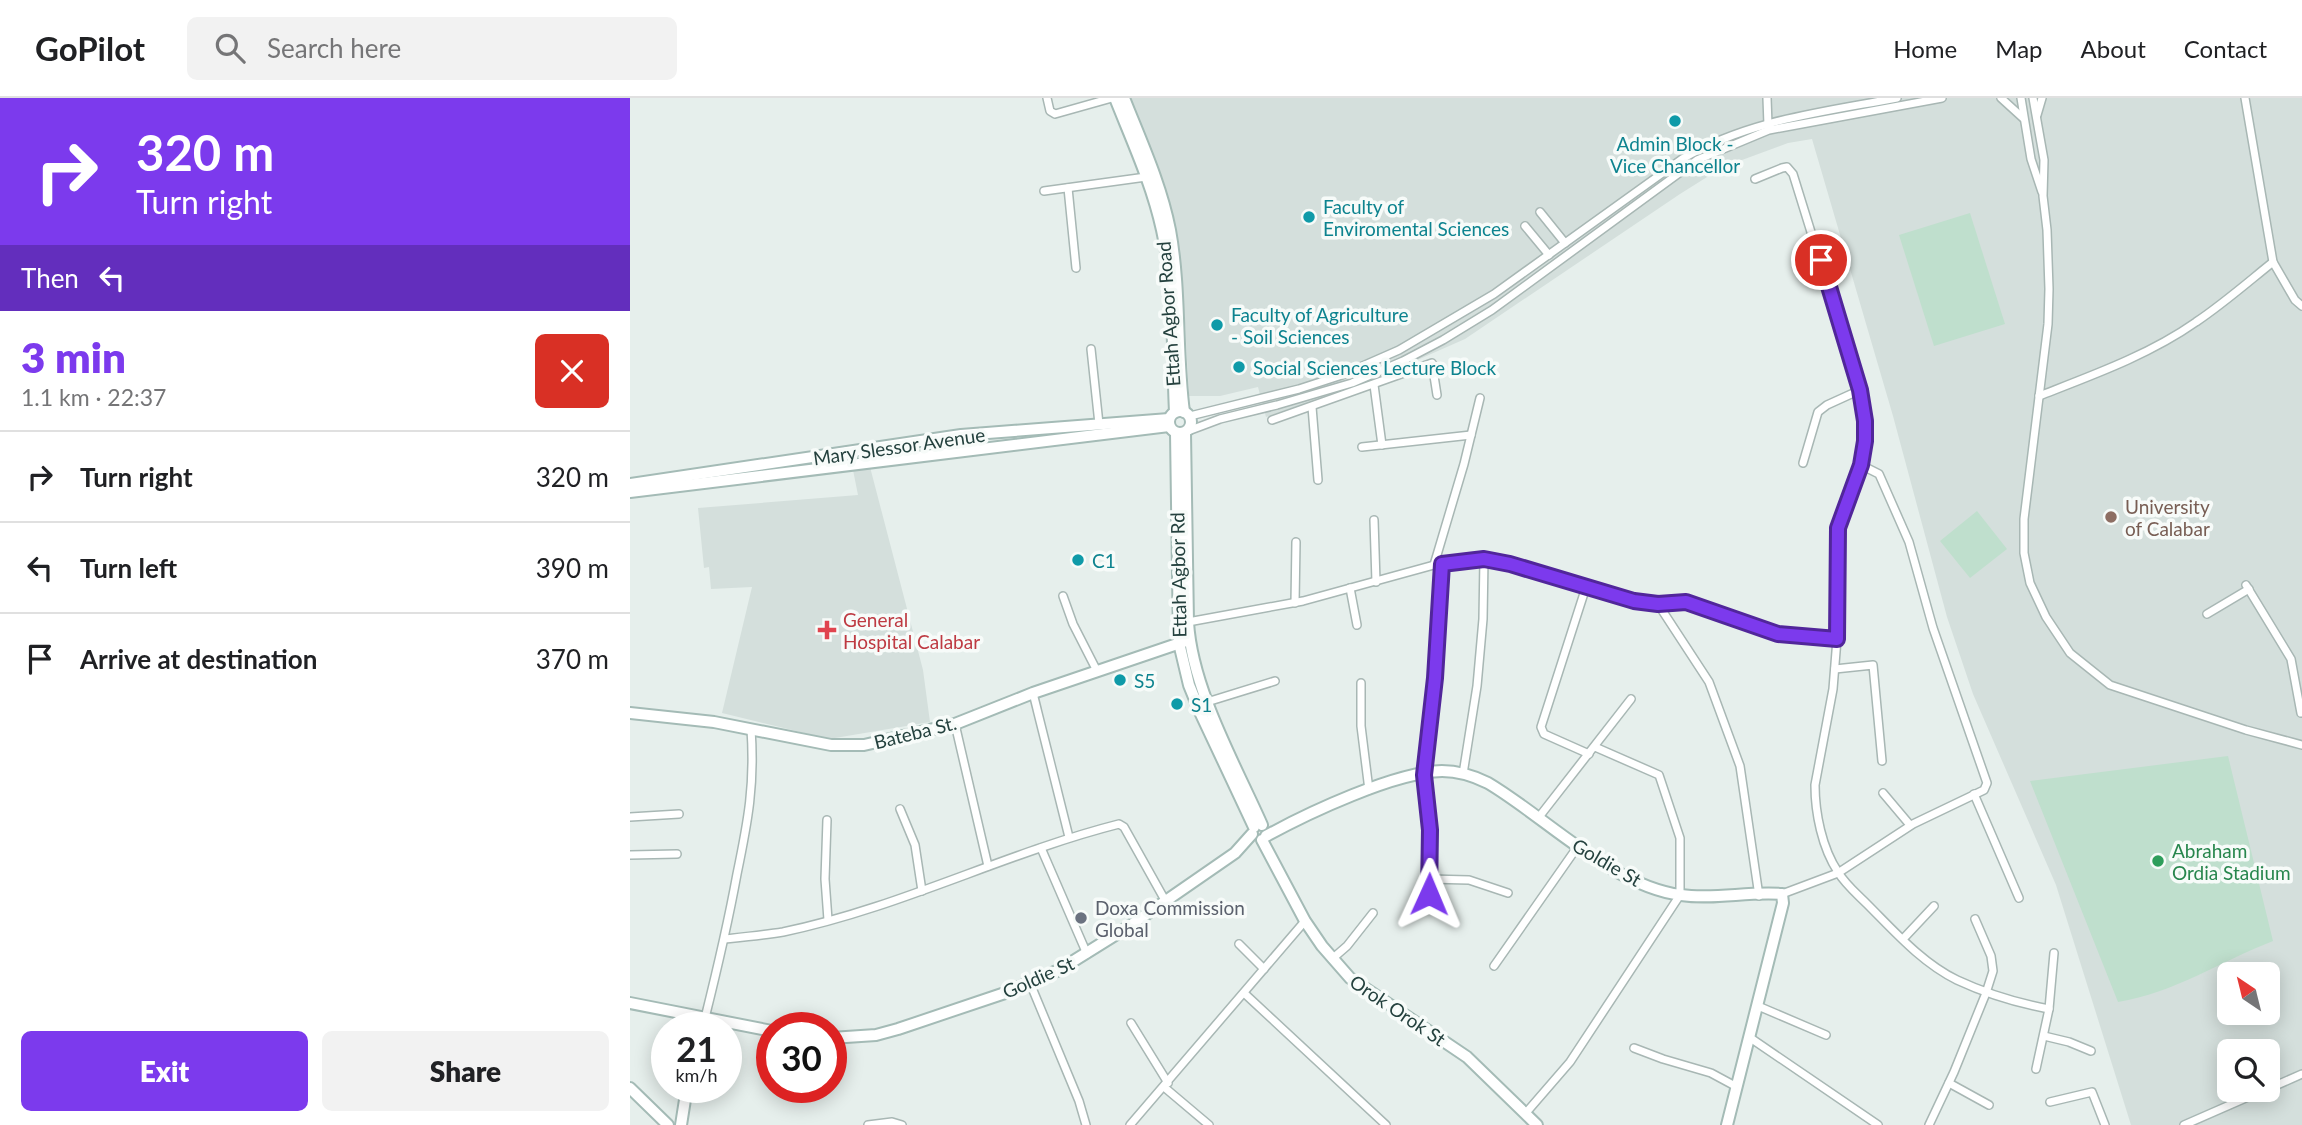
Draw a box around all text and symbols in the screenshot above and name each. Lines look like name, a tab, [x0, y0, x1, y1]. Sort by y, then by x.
search box	[187, 17, 677, 80]
text: GoPilot	[35, 28, 145, 68]
icon: search	[211, 29, 249, 67]
text: Search here	[267, 32, 401, 64]
text: Home	[1893, 34, 1957, 63]
text: Map	[1995, 34, 2043, 63]
text: About	[2081, 34, 2146, 63]
text: Contact	[2184, 34, 2267, 63]
marker: Admin Block - Vice Chancellor	[1667, 113, 1683, 129]
text: 320 m	[136, 123, 274, 181]
icon: right	[21, 126, 112, 217]
place label: Admin Block - Vice Chancellor	[1610, 132, 1740, 177]
text: Turn right	[136, 182, 272, 221]
place label: Faculty of Enviromental Sciences	[1323, 195, 1509, 240]
marker: Faculty of Enviromental Sciences	[1301, 209, 1317, 225]
pin	[1791, 230, 1851, 290]
street label: Ettah Agbor Road	[1151, 241, 1185, 387]
icon: arrive	[1802, 241, 1840, 279]
icon: left	[93, 259, 131, 297]
text: Then	[21, 262, 79, 294]
place label: Faculty of Agriculture - Soil Sciences	[1231, 303, 1408, 348]
marker: Faculty of Agriculture - Soil Sciences	[1209, 317, 1225, 333]
text: 3 min	[21, 332, 126, 382]
button: close	[535, 334, 609, 408]
place label: Social Sciences Lecture Block	[1253, 356, 1496, 379]
marker: Social Sciences Lecture Block	[1231, 359, 1247, 375]
text: 1.1 km · 22:37	[21, 383, 166, 411]
street label: Mary Slessor Avenue	[812, 423, 986, 469]
icon: right	[21, 458, 59, 496]
text: Turn right	[80, 461, 193, 493]
text: 320 m	[536, 461, 609, 493]
place label: University of Calabar	[2125, 495, 2210, 540]
marker: University of Calabar	[2103, 509, 2119, 525]
street label: Ettah Agbor Rd	[1165, 512, 1191, 638]
icon: left	[21, 549, 59, 587]
place label: C1	[1092, 549, 1116, 572]
text: Turn left	[80, 552, 177, 584]
text: 390 m	[536, 552, 609, 584]
marker: C1	[1070, 552, 1086, 568]
place label: General Hospital Calabar	[843, 608, 980, 653]
marker: General Hospital Calabar	[817, 620, 837, 640]
icon: arrive	[21, 640, 59, 678]
text: Arrive at destination	[80, 643, 317, 675]
text: 370 m	[536, 643, 609, 675]
place label: S5	[1134, 669, 1155, 692]
marker: S5	[1112, 672, 1128, 688]
place label: S1	[1191, 693, 1212, 716]
marker: S1	[1169, 696, 1185, 712]
street label: Bateba St.	[871, 711, 959, 753]
street label: Goldie St	[1568, 833, 1646, 891]
place label: Abraham Ordia Stadium	[2172, 839, 2291, 884]
marker: Abraham Ordia Stadium	[2150, 853, 2166, 869]
position arrow	[1392, 857, 1466, 931]
place label: Doxa Commission Global	[1095, 896, 1245, 941]
marker: Doxa Commission Global	[1073, 910, 1089, 926]
street label: Goldie St	[999, 951, 1077, 1003]
north arrow	[2217, 962, 2280, 1026]
map controls	[2217, 962, 2280, 1102]
street label: Orok Orok St	[1346, 970, 1450, 1050]
speed limit sign: 30	[756, 1012, 847, 1103]
text: 21	[676, 1027, 717, 1069]
button: Exit	[21, 1031, 308, 1111]
button: Share	[322, 1031, 609, 1111]
button: search	[2217, 1039, 2280, 1102]
text: km/h	[675, 1064, 718, 1086]

